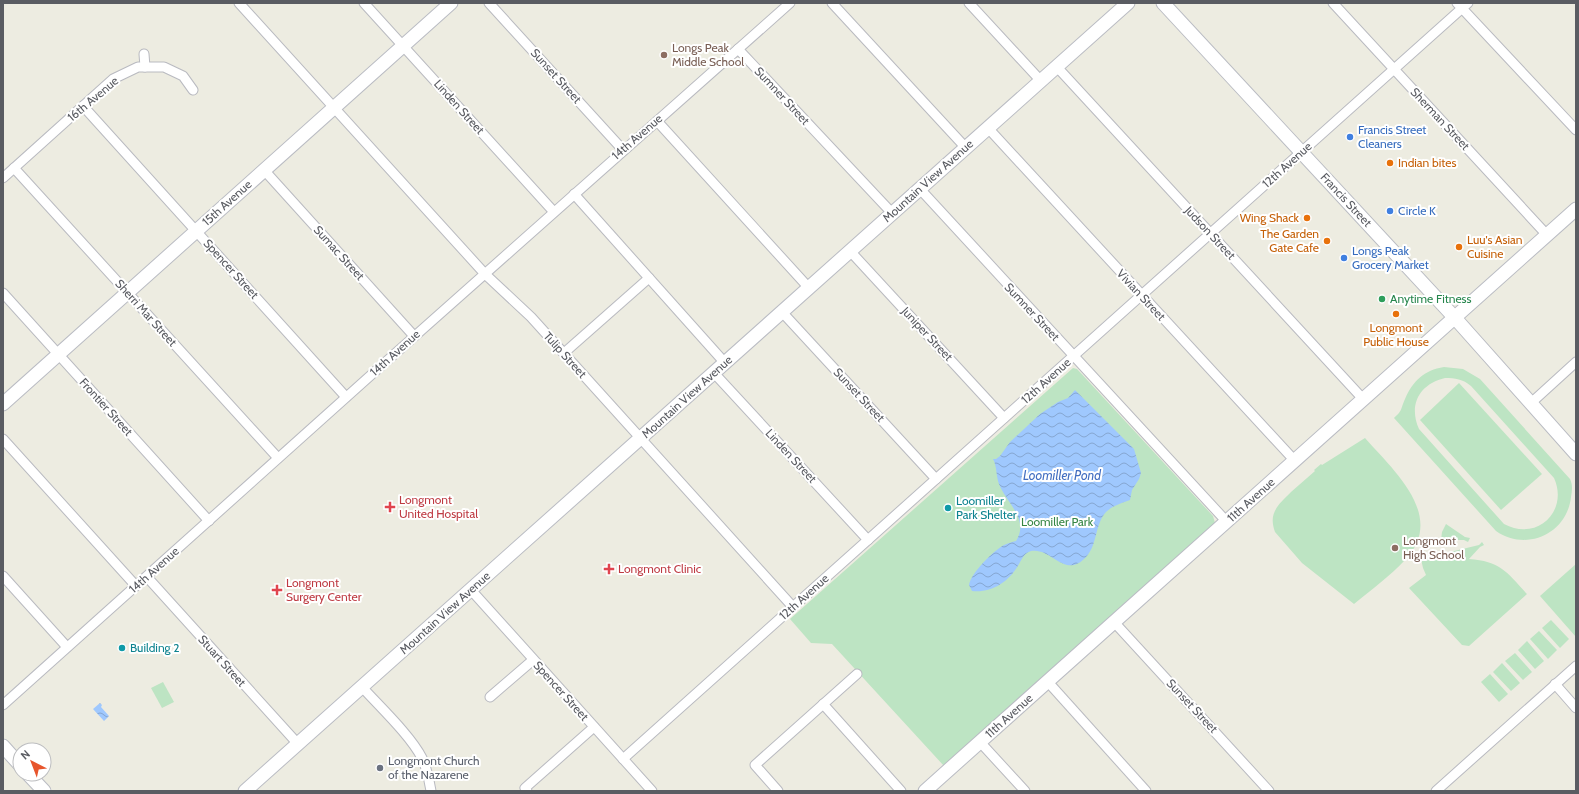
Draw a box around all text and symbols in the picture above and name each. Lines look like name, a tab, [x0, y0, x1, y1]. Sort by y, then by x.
place label: Longs Peak Middle School	[672, 40, 744, 69]
street label: Sunset Street	[528, 45, 585, 106]
marker: Longs Peak Middle School	[659, 50, 669, 60]
street label: Sumner Street	[752, 64, 813, 128]
street label: 16th Avenue	[64, 73, 121, 124]
street label: Linden Street	[431, 76, 488, 137]
street label: Sherman Street	[1408, 84, 1473, 153]
street label: 14th Avenue	[608, 111, 665, 163]
place label: Francis Street Cleaners	[1358, 122, 1426, 151]
marker: Francis Street Cleaners	[1345, 132, 1355, 142]
street label: Mountain View Avenue	[879, 136, 976, 225]
street label: 12th Avenue	[1259, 138, 1315, 191]
place label: Indian bites	[1398, 155, 1456, 170]
marker: Indian bites	[1385, 158, 1395, 168]
street label: Francis Street	[1318, 170, 1375, 230]
street label: 15th Avenue	[199, 176, 255, 229]
street label: Judson Street	[1181, 202, 1239, 263]
place label: Circle K	[1398, 203, 1436, 218]
marker: Circle K	[1385, 206, 1395, 216]
place label: Wing Shack	[1240, 210, 1300, 225]
marker: Wing Shack	[1302, 213, 1312, 223]
street label: Sumac Street	[311, 222, 368, 283]
place label: The Garden Gate Cafe	[1260, 226, 1319, 255]
place label: Luu's Asian Cuisine	[1467, 232, 1523, 261]
street label: Spencer Street	[201, 236, 262, 302]
marker: The Garden Gate Cafe	[1322, 236, 1332, 246]
marker: Luu's Asian Cuisine	[1454, 242, 1464, 252]
place label: Longs Peak Grocery Market	[1352, 243, 1429, 272]
marker: Longs Peak Grocery Market	[1339, 253, 1349, 263]
street label: Vivian Street	[1114, 266, 1169, 323]
street label: Sherri Mar Street	[112, 276, 180, 349]
street label: Sumner Street	[1002, 280, 1063, 344]
place label: Anytime Fitness	[1390, 291, 1472, 306]
marker: Anytime Fitness	[1377, 294, 1387, 304]
street label: Juniper Street	[898, 303, 956, 364]
marker: Longmont Public House	[1391, 309, 1401, 319]
place label: Longmont Public House	[1363, 320, 1429, 349]
street label: 14th Avenue	[367, 326, 423, 379]
street label: Tulip Street	[541, 328, 590, 381]
street label: Mountain View Avenue	[638, 352, 735, 441]
street label: 12th Avenue	[1018, 354, 1074, 407]
street label: Sunset Street	[830, 364, 888, 425]
street label: Frontier Street	[76, 375, 136, 439]
street label: Linden Street	[763, 426, 820, 486]
water label: Loomiller Pond	[1023, 467, 1101, 483]
street label: 11th Avenue	[1224, 474, 1278, 525]
place label: Longmont United Hospital	[399, 492, 478, 521]
place label: Loomiller Park Shelter	[956, 493, 1017, 522]
marker: Longmont United Hospital	[384, 501, 396, 513]
marker: Loomiller Park Shelter	[943, 503, 953, 513]
park label: Loomiller Park	[1021, 514, 1094, 529]
place label: Longmont High School	[1403, 533, 1464, 562]
street label: 14th Avenue	[126, 543, 182, 596]
marker: Longmont High School	[1390, 543, 1400, 553]
place label: Longmont Clinic	[618, 561, 702, 576]
marker: Longmont Clinic	[603, 563, 615, 575]
street label: Mountain View Avenue	[396, 568, 493, 657]
street label: 12th Avenue	[776, 570, 832, 623]
place label: Longmont Surgery Center	[286, 575, 362, 604]
marker: Longmont Surgery Center	[271, 584, 283, 596]
street label: Stuart Street	[195, 632, 249, 690]
place label: Building 2	[130, 640, 180, 655]
marker: Building 2	[117, 643, 127, 653]
street label: Spencer Street	[531, 658, 592, 724]
street label: Sunset Street	[1163, 675, 1221, 736]
street label: 11th Avenue	[982, 690, 1036, 741]
north arrow	[12, 742, 52, 782]
text: N	[18, 747, 33, 762]
place label: Longmont Church of the Nazarene	[388, 753, 479, 782]
marker: Longmont Church of the Nazarene	[375, 763, 385, 773]

